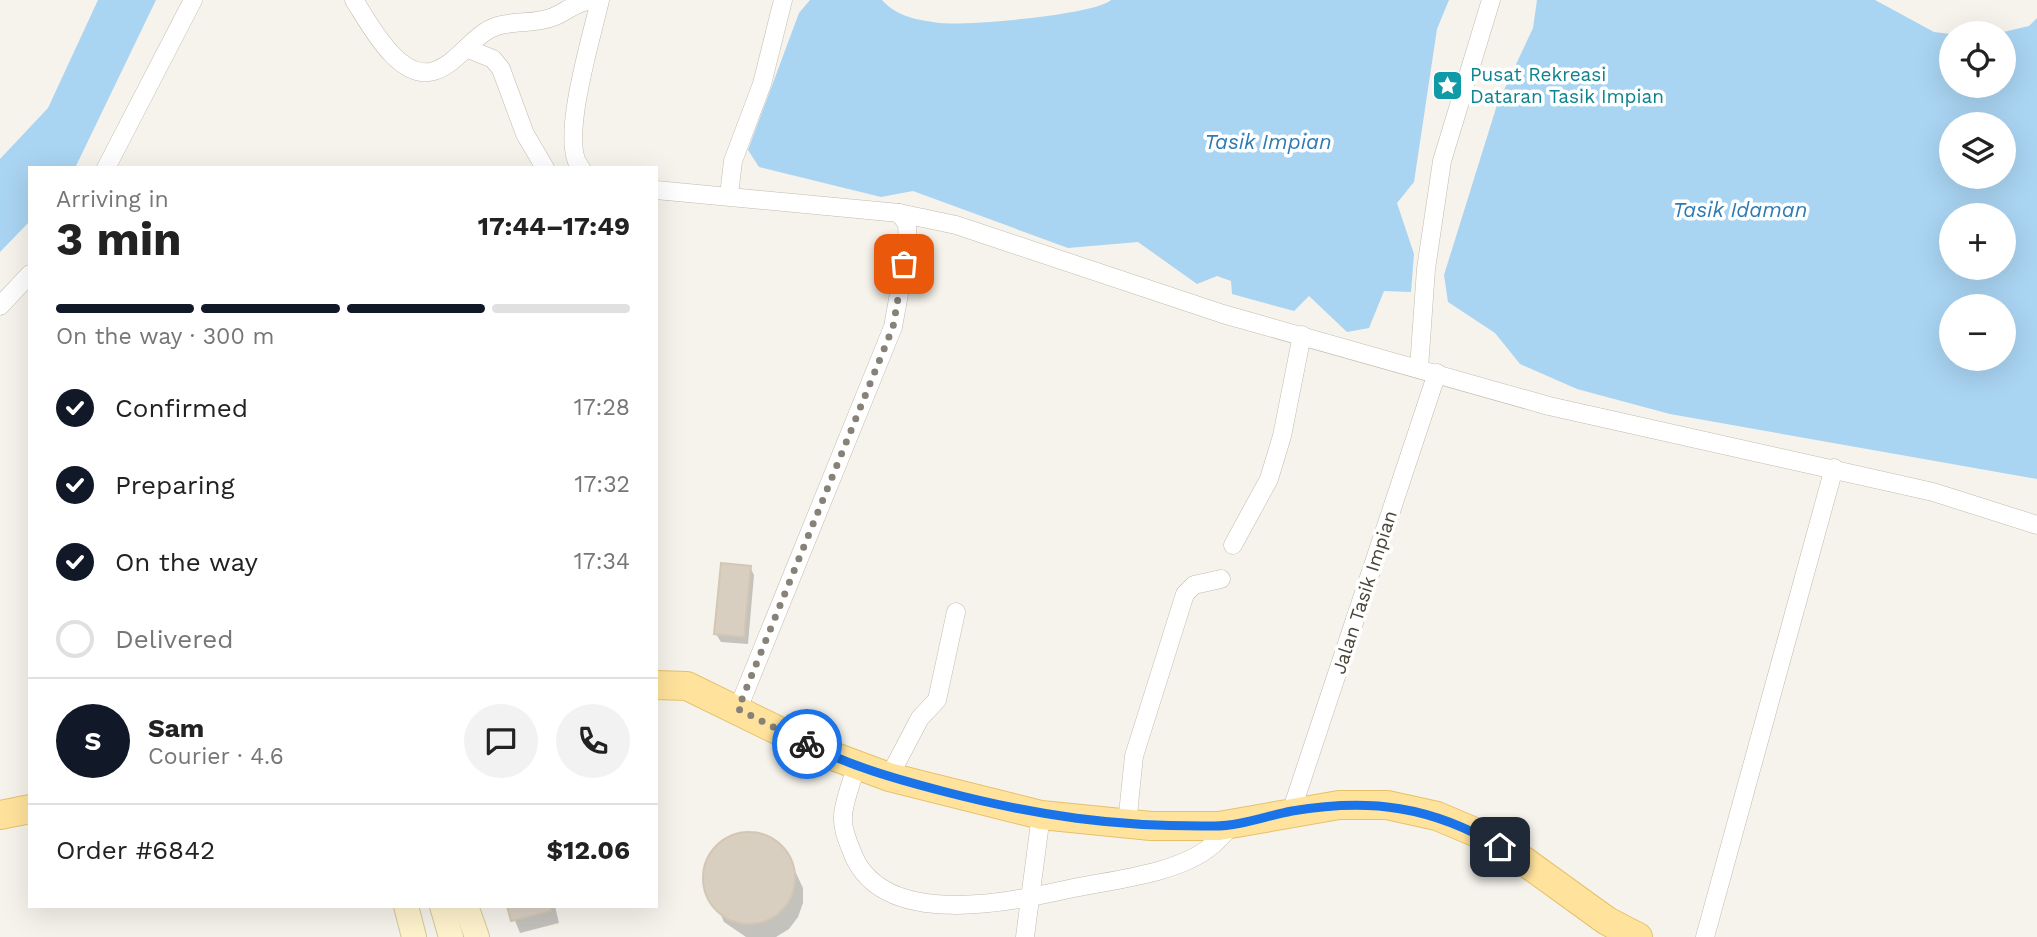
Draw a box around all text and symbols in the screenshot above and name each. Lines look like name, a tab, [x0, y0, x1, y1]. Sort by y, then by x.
map controls	[1939, 21, 2016, 371]
button: locate	[1939, 21, 2016, 98]
place label: Pusat Rekreasi Dataran Tasik Impian	[1470, 63, 1664, 108]
place icon: Pusat Rekreasi Dataran Tasik Impian	[1430, 68, 1464, 102]
button: layers	[1939, 112, 2016, 189]
water label: Tasik Impian	[1204, 129, 1332, 154]
text: Arriving in	[56, 186, 169, 213]
water label: Tasik Idaman	[1673, 197, 1807, 222]
button: +	[1939, 203, 2016, 280]
text: 17:44–17:49	[478, 211, 630, 241]
text: 3 min	[56, 212, 182, 266]
pin	[874, 234, 934, 294]
icon: bag	[885, 245, 923, 283]
button: −	[1939, 294, 2016, 371]
text: On the way · 300 m	[56, 323, 274, 350]
icon: check	[56, 389, 94, 427]
text: Confirmed	[115, 393, 248, 423]
text: 17:28	[574, 394, 630, 421]
icon: check	[56, 466, 94, 504]
text: Preparing	[115, 470, 235, 500]
text: 17:32	[575, 471, 630, 498]
street label: Jalan Tasik Impian	[1327, 507, 1402, 677]
icon: check	[56, 543, 94, 581]
text: On the way	[115, 547, 258, 577]
text: 17:34	[574, 548, 630, 575]
text: Delivered	[115, 624, 234, 654]
button: chat	[464, 704, 538, 778]
button: phone	[556, 704, 630, 778]
courier	[772, 709, 842, 779]
text: Sam	[148, 713, 204, 743]
icon: bike	[788, 725, 826, 763]
text: S	[85, 726, 101, 756]
text: Courier · 4.6	[148, 743, 284, 770]
pin	[1470, 817, 1530, 877]
icon: home	[1481, 828, 1519, 866]
text: Order #6842	[56, 835, 215, 865]
text: $12.06	[547, 835, 630, 865]

